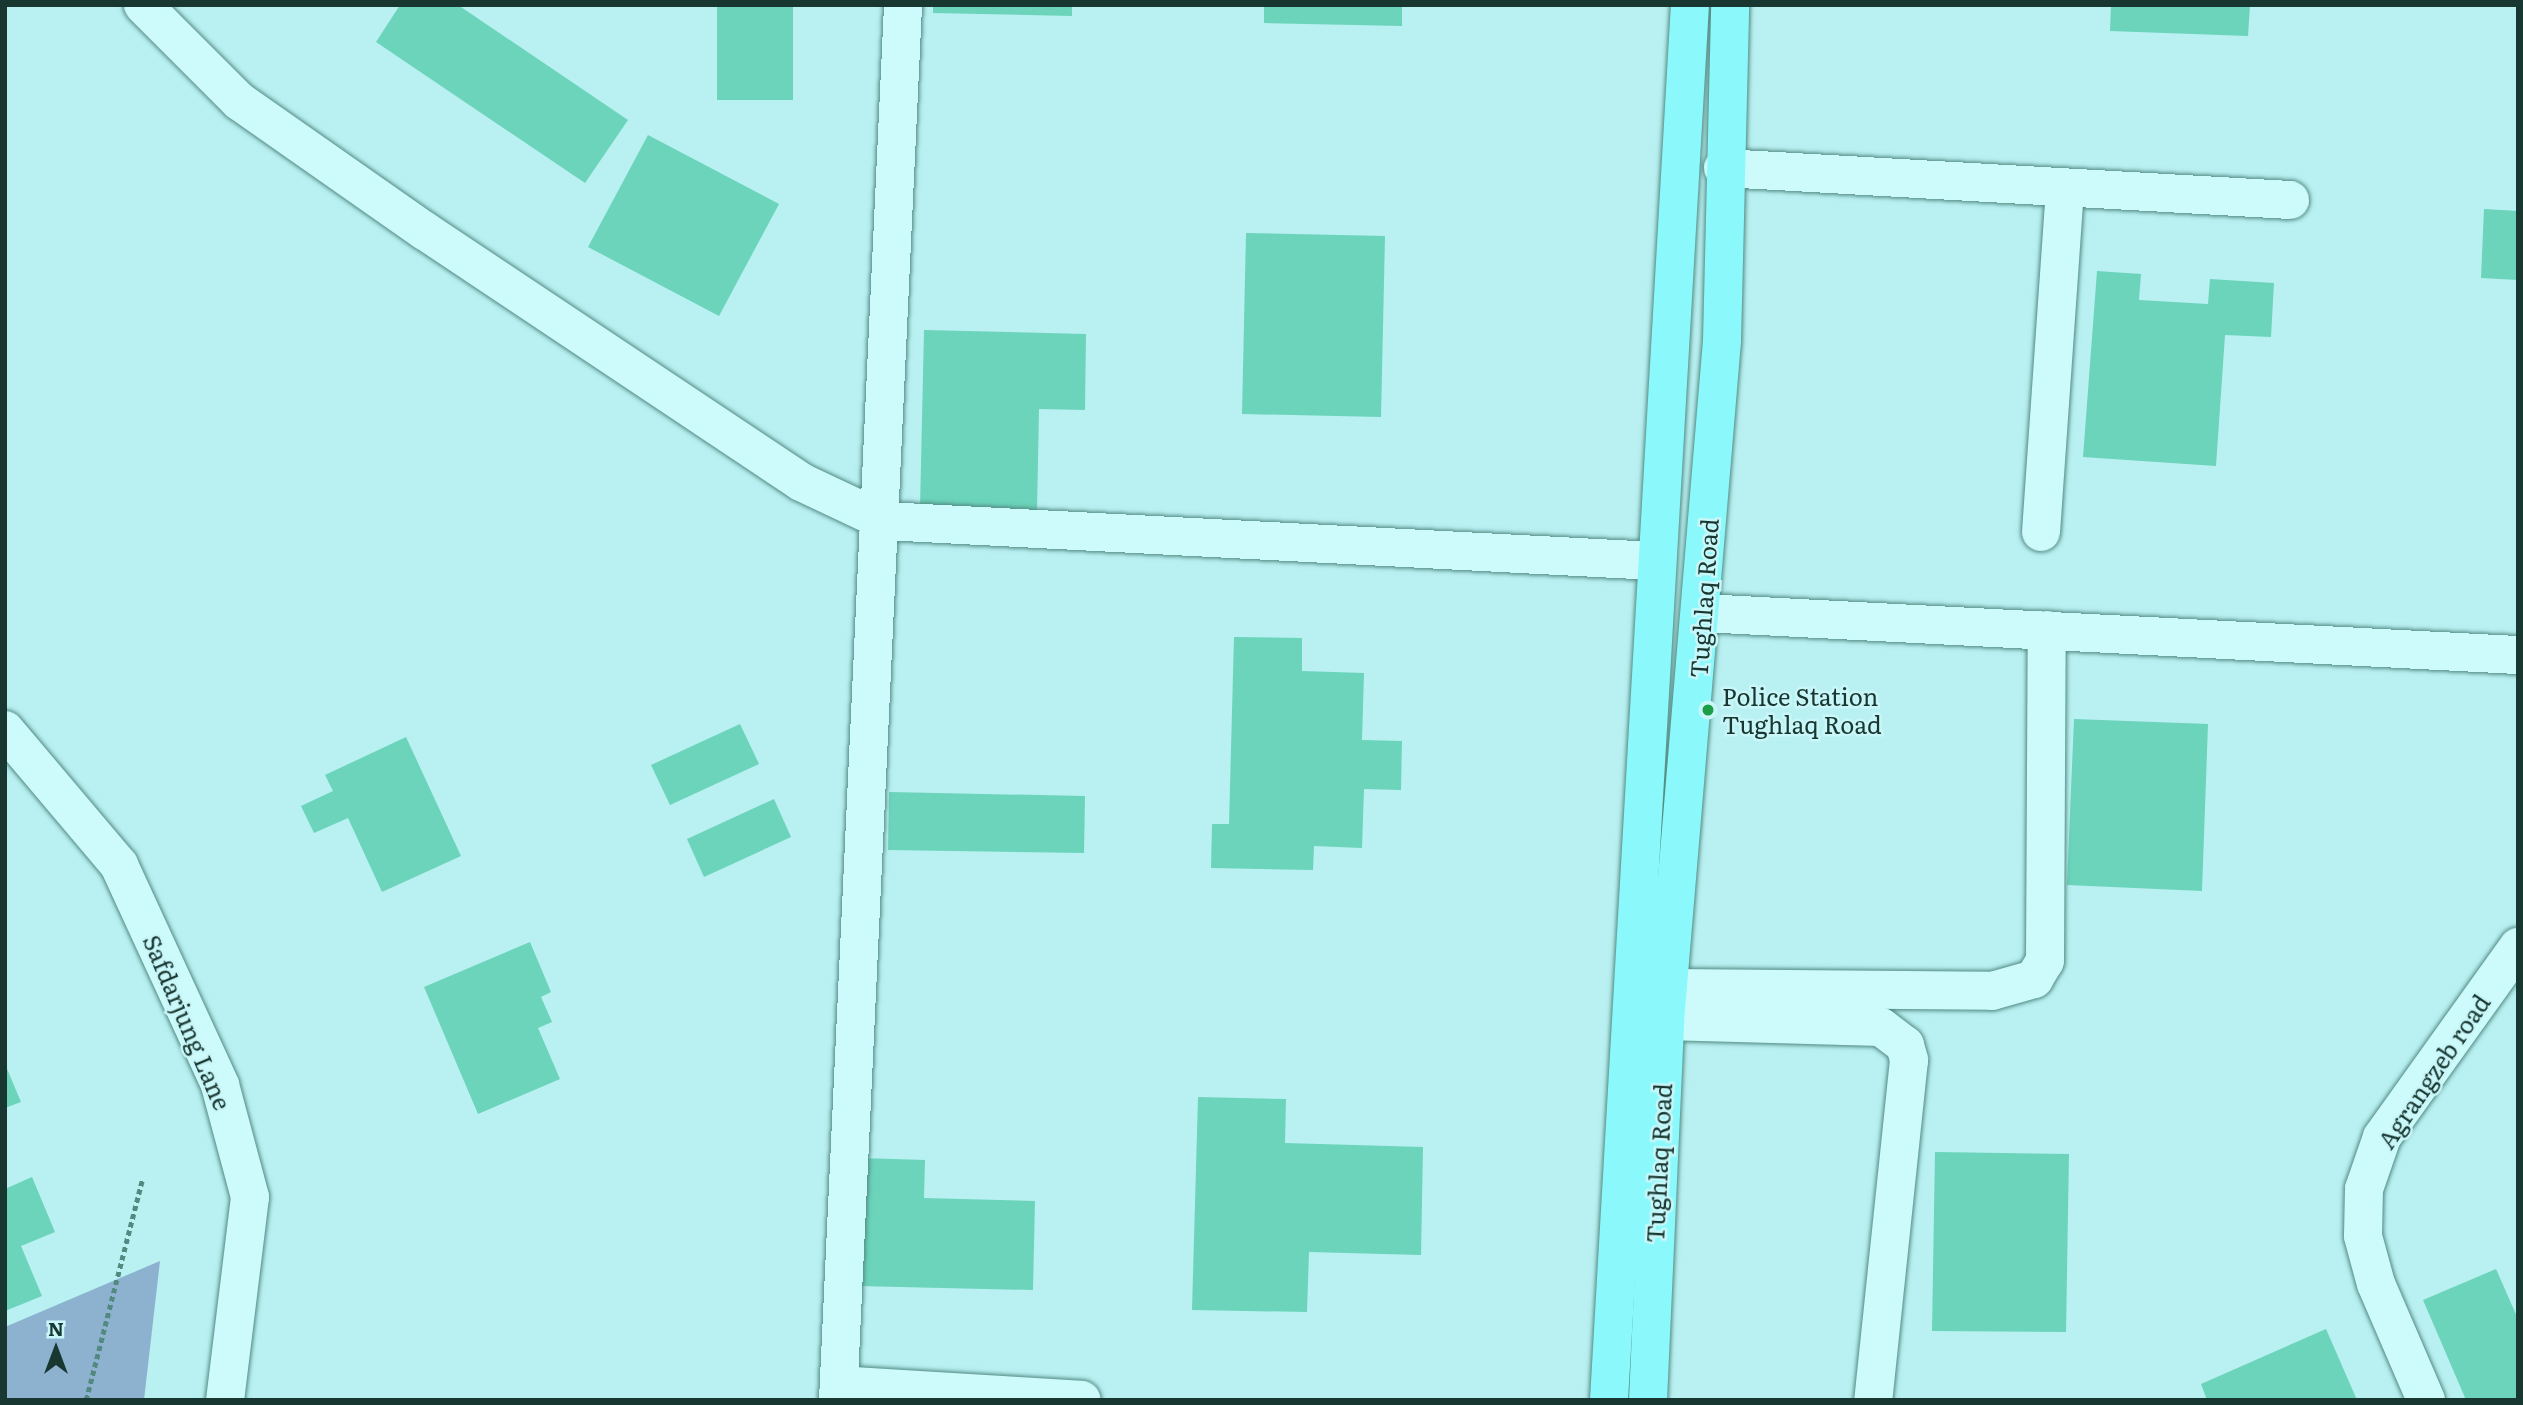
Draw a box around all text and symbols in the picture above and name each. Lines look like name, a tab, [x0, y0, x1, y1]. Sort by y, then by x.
street label: Tughlaq Road	[1683, 517, 1723, 679]
place label: Police Station Tughlaq Road	[1722, 682, 1882, 738]
marker: Police Station Tughlaq Road	[1700, 702, 1716, 718]
street label: Safdarjung Lane	[138, 930, 238, 1114]
street label: Agrangzeb road	[2371, 988, 2495, 1154]
street label: Tughlaq Road	[1639, 1082, 1677, 1244]
north arrow	[21, 1314, 91, 1384]
text: N	[48, 1314, 64, 1342]

